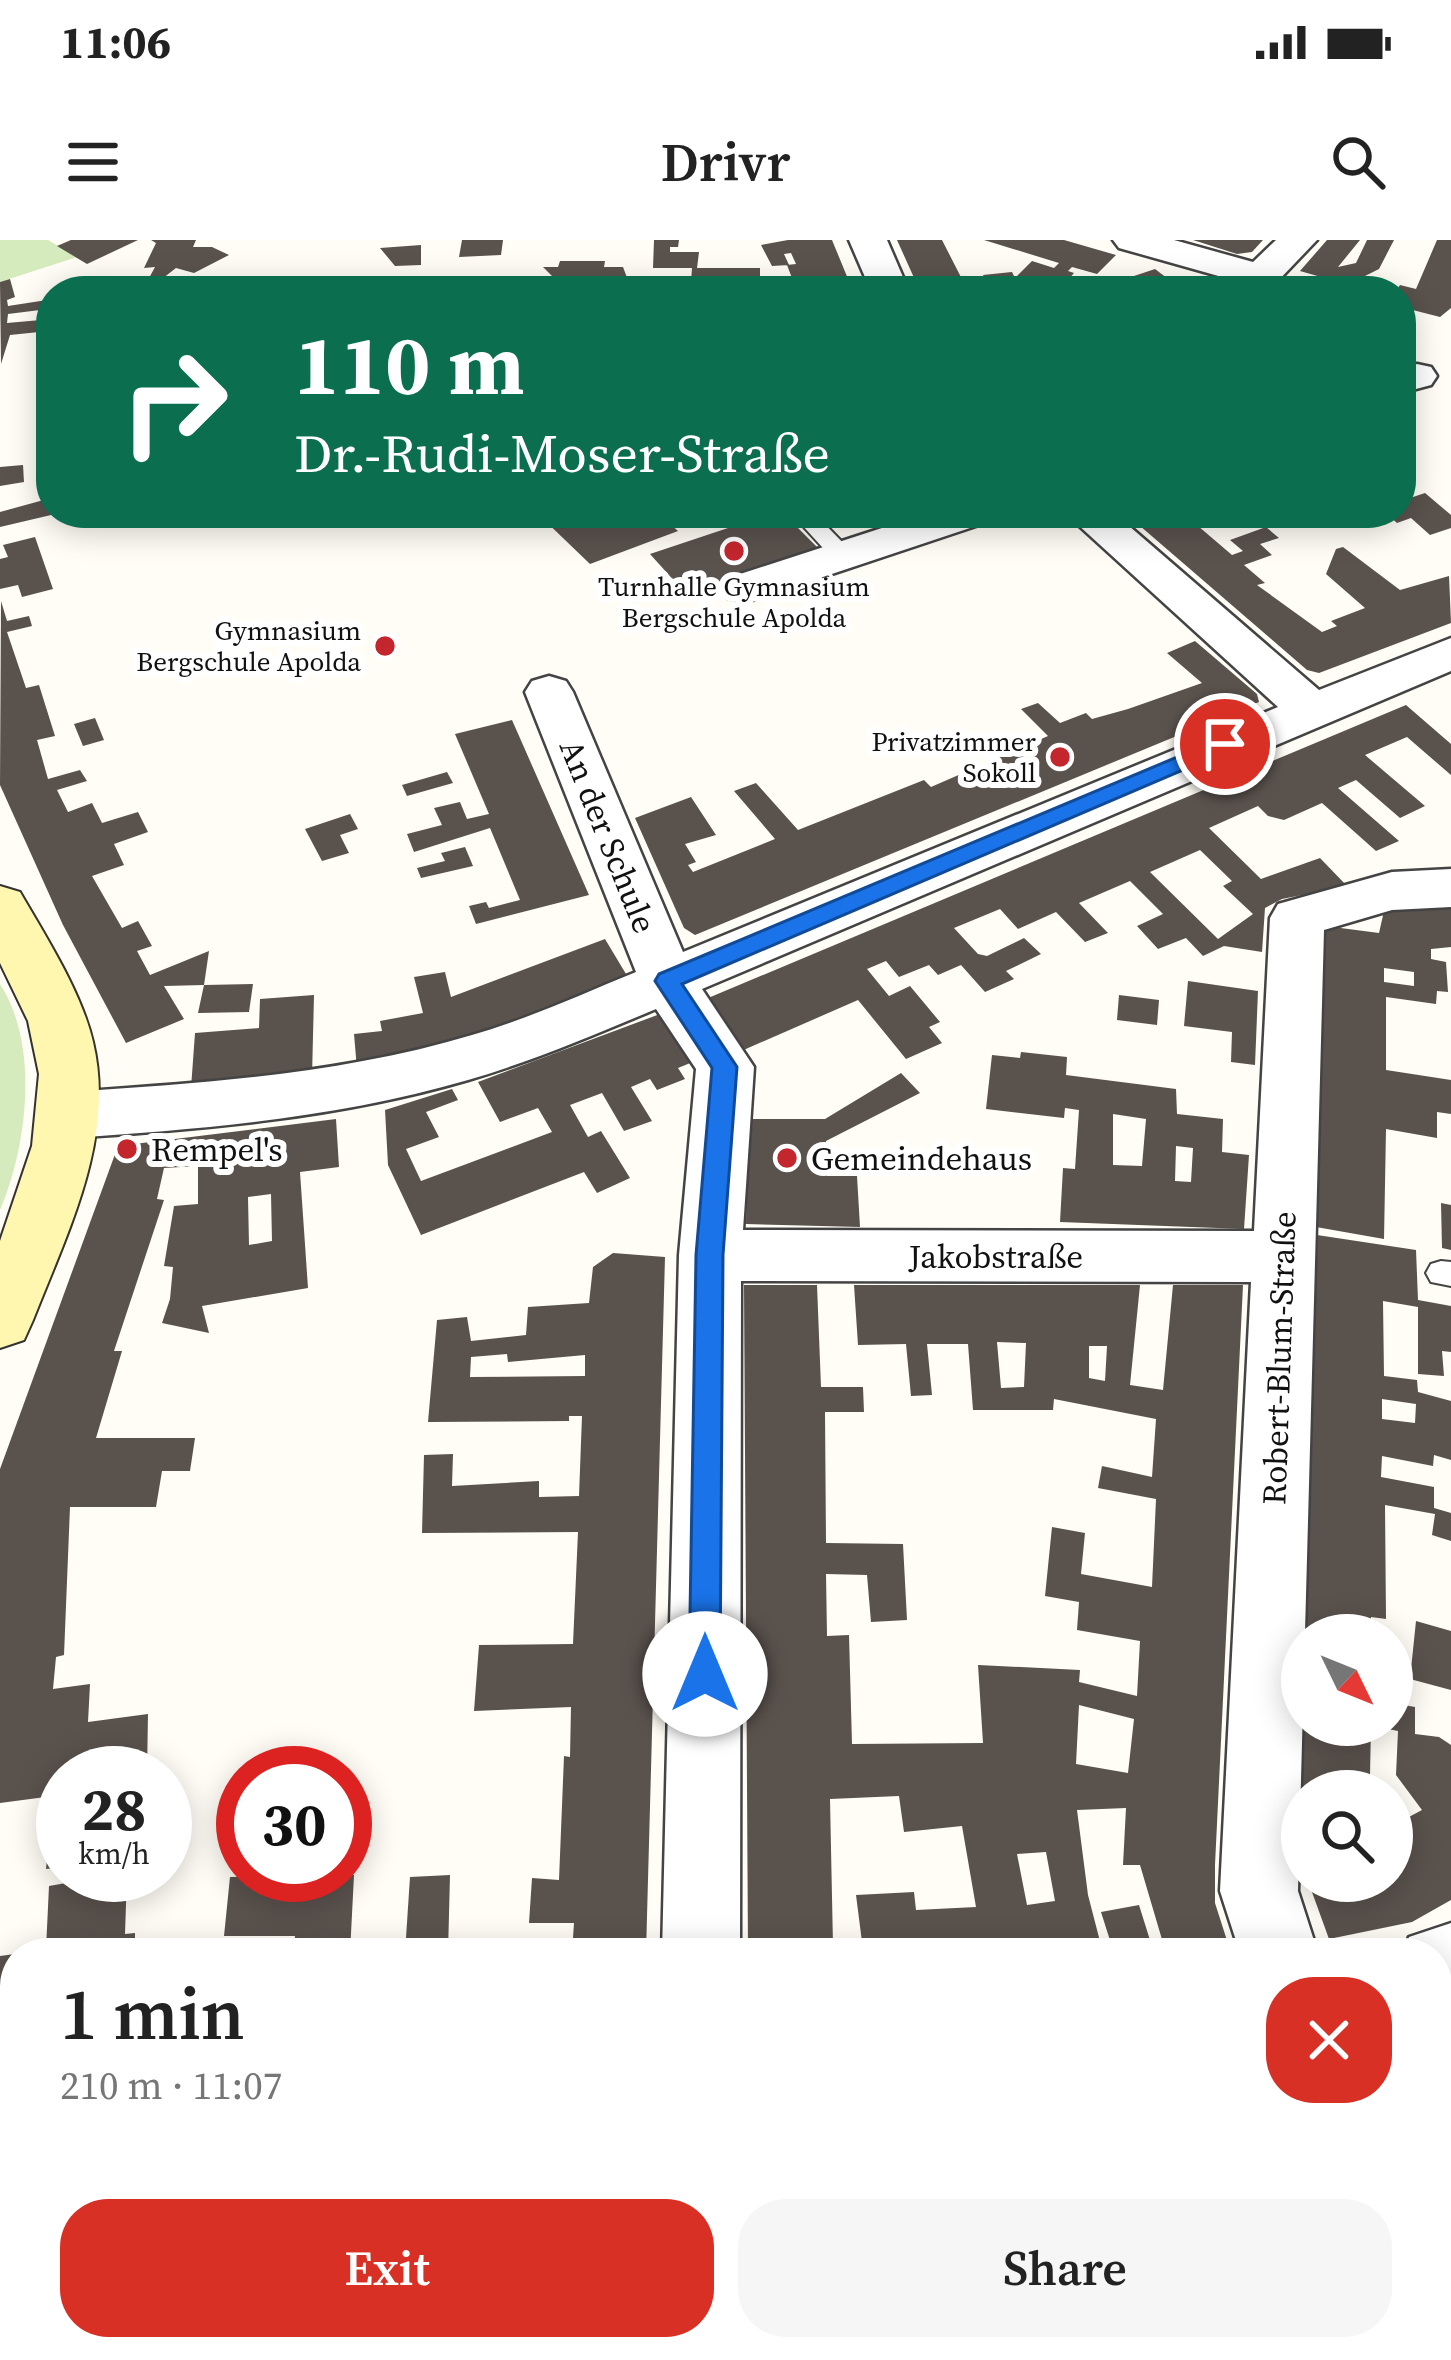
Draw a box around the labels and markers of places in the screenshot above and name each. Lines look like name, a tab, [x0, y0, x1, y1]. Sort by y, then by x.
marker: Turnhalle Gymnasium Bergschule Apolda	[721, 538, 747, 564]
place label: Turnhalle Gymnasium Bergschule Apolda	[598, 568, 870, 636]
place label: Gymnasium Bergschule Apolda	[136, 612, 361, 680]
marker: Gymnasium Bergschule Apolda	[372, 633, 398, 659]
pin	[1174, 693, 1276, 795]
place label: Privatzimmer Sokoll	[871, 723, 1037, 791]
marker: Privatzimmer Sokoll	[1047, 744, 1073, 770]
place label: Rempel's	[151, 1127, 282, 1172]
marker: Rempel's	[114, 1136, 140, 1162]
place label: Gemeindehaus	[811, 1136, 1032, 1181]
marker: Gemeindehaus	[774, 1145, 800, 1171]

